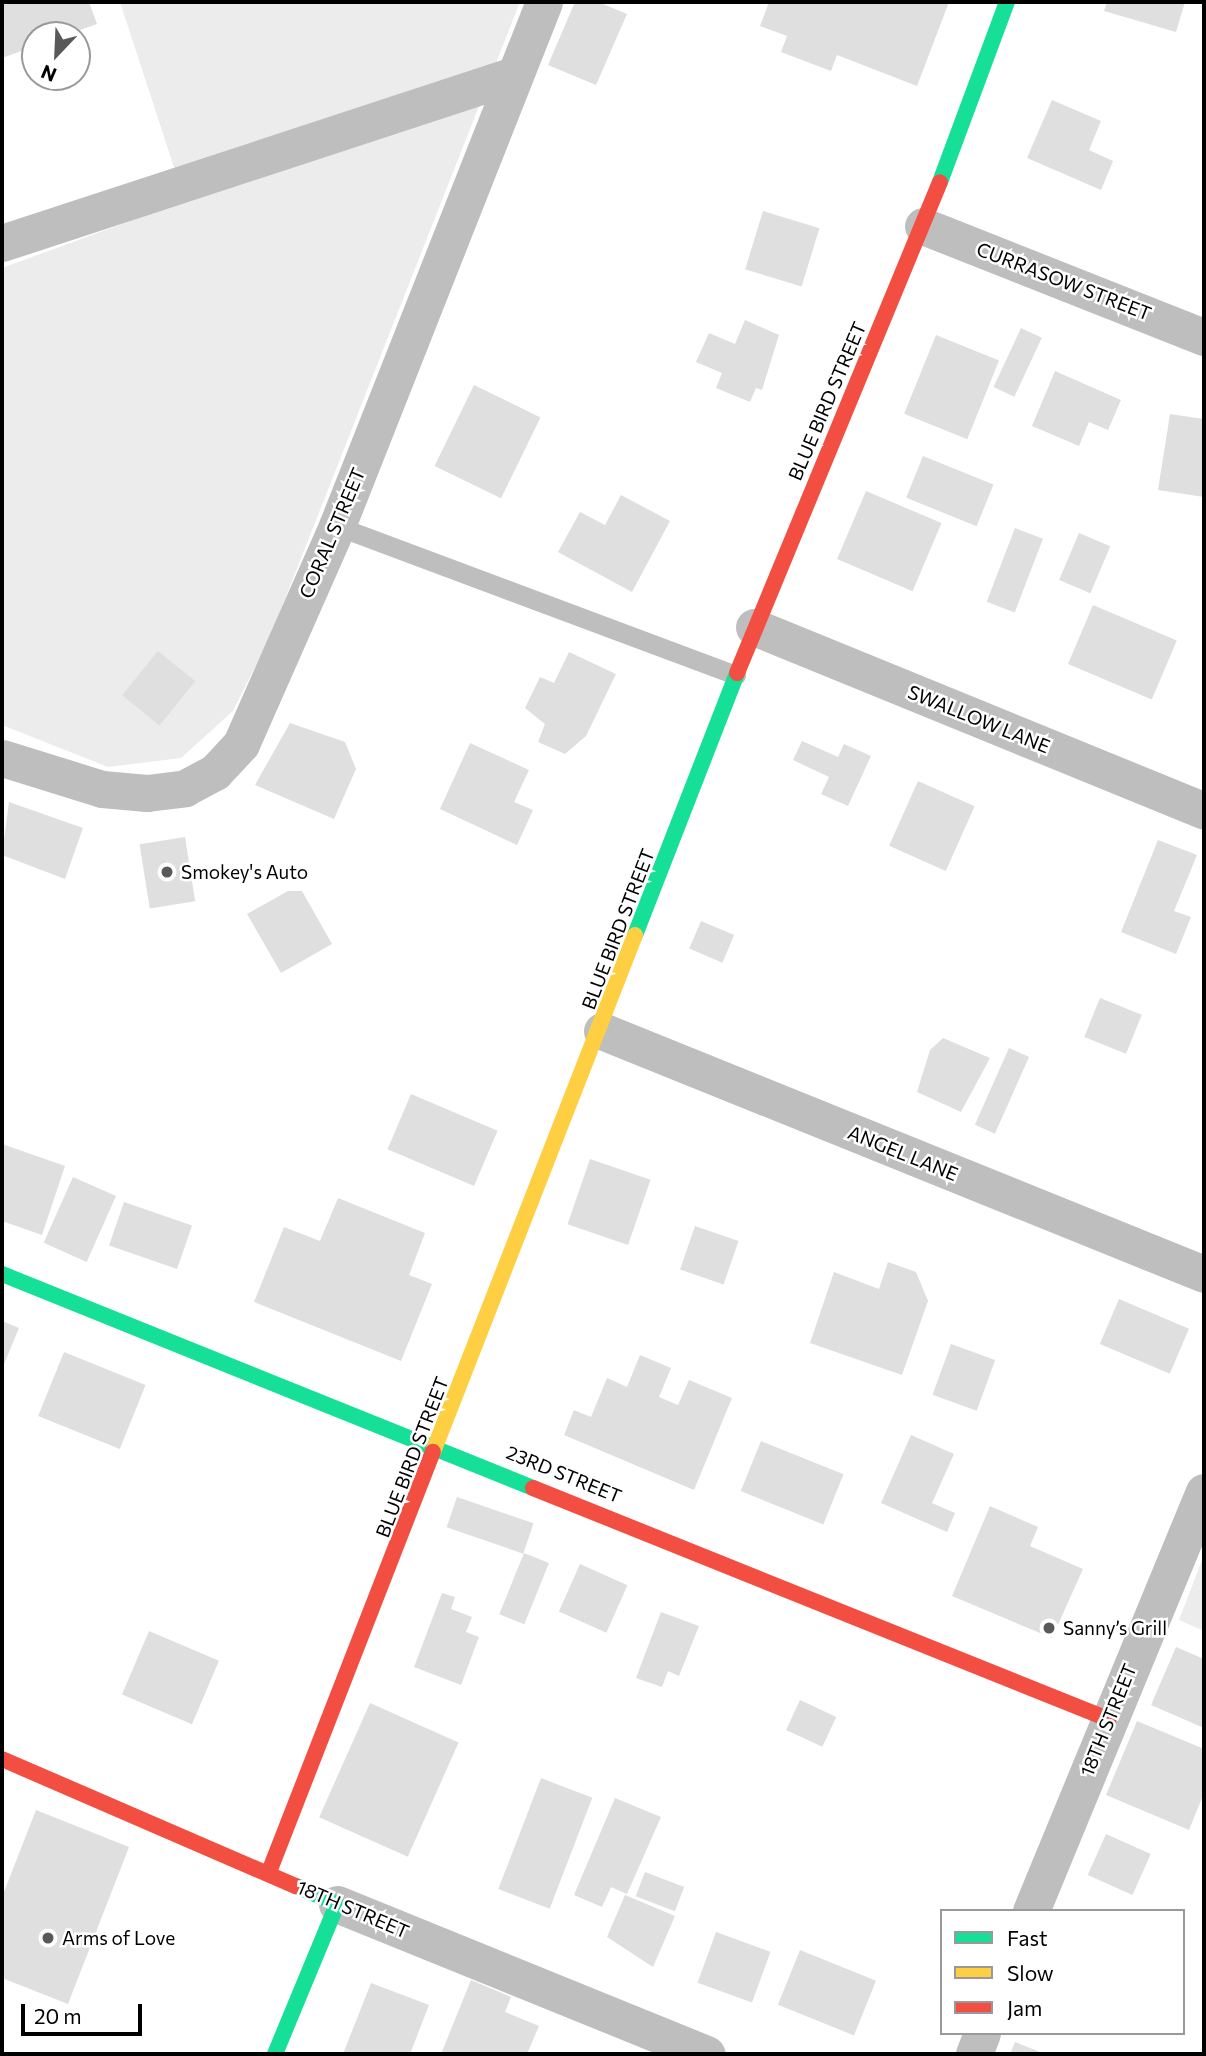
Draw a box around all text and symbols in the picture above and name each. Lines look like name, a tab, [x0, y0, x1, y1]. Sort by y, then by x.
north arrow	[21, 21, 91, 91]
text: N	[37, 61, 59, 87]
street label: CURRASOW STREET	[973, 237, 1155, 325]
street label: BLUE BIRD STREET	[783, 318, 871, 484]
street label: CORAL STREET	[294, 464, 370, 602]
street label: SWALLOW LANE	[905, 680, 1053, 758]
street label: BLUE BIRD STREET	[577, 845, 659, 1013]
place label: Smokey's Auto	[181, 861, 308, 883]
marker: Smokey's Auto	[159, 864, 175, 880]
street label: ANGEL LANE	[845, 1121, 961, 1185]
street label: BLUE BIRD STREET	[371, 1373, 453, 1541]
street label: 23RD STREET	[503, 1441, 625, 1507]
place label: Sanny’s Grill	[1063, 1617, 1167, 1639]
marker: Sanny’s Grill	[1041, 1620, 1057, 1636]
street label: 18TH STREET	[1075, 1660, 1141, 1780]
street label: 18TH STREET	[293, 1875, 413, 1943]
legend	[940, 1909, 1185, 2035]
text: Fast	[1007, 1925, 1048, 1950]
place label: Arms of Love	[62, 1927, 175, 1949]
marker: Arms of Love	[40, 1930, 56, 1946]
text: Slow	[1007, 1960, 1054, 1985]
scale bar	[24, 1990, 145, 2034]
text: Jam	[1007, 1995, 1042, 2020]
text: 20 m	[34, 2003, 82, 2028]

